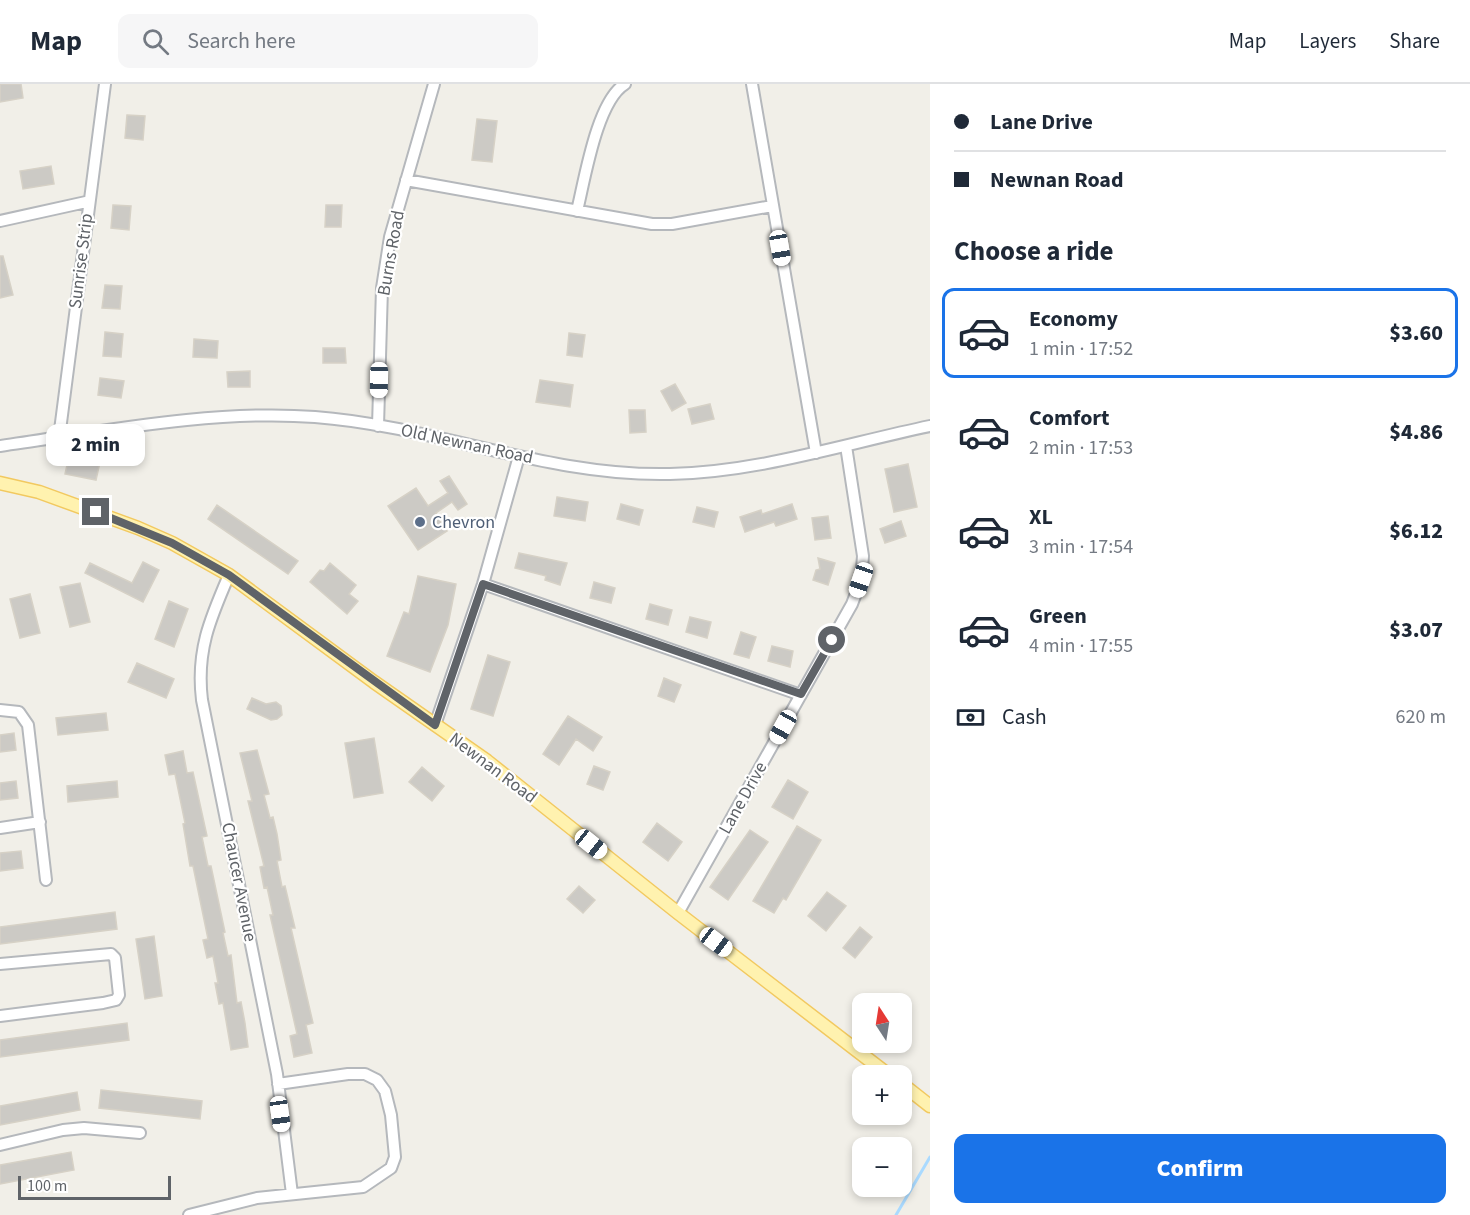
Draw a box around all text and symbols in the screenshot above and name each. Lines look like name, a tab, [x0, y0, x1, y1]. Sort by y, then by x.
search box	[118, 14, 538, 68]
text: Map	[30, 21, 82, 61]
icon: search	[139, 25, 172, 58]
text: Search here	[187, 25, 296, 57]
text: Map	[1229, 26, 1266, 56]
text: Layers	[1299, 26, 1356, 56]
text: Share	[1389, 26, 1440, 56]
text: Lane Drive	[990, 106, 1093, 138]
text: Newnan Road	[990, 164, 1124, 196]
street label: Burns Road	[371, 208, 411, 298]
street label: Sunrise Strip	[63, 212, 99, 310]
car	[768, 229, 792, 267]
text: Choose a ride	[954, 232, 1114, 271]
text: Economy	[1029, 303, 1118, 335]
icon: car	[957, 306, 1011, 360]
text: $3.60	[1389, 317, 1443, 349]
text: 1 min · 17:52	[1029, 335, 1133, 363]
car	[370, 362, 388, 398]
text: Comfort	[1029, 402, 1110, 434]
icon: car	[957, 405, 1011, 459]
text: $4.86	[1389, 416, 1443, 448]
street label: Old Newnan Road	[398, 418, 536, 470]
callout: 2 min	[46, 425, 146, 467]
text: 2 min	[71, 431, 120, 459]
text: 2 min · 17:53	[1029, 434, 1133, 462]
route end	[82, 498, 109, 525]
text: XL	[1029, 501, 1053, 533]
icon: car	[957, 504, 1011, 558]
place label: Chevron	[432, 510, 495, 535]
marker: Chevron	[413, 515, 427, 529]
text: $6.12	[1389, 515, 1443, 547]
text: 3 min · 17:54	[1029, 533, 1133, 561]
car	[847, 560, 875, 600]
text: Green	[1029, 600, 1087, 632]
icon: car	[957, 603, 1011, 657]
text: $3.07	[1389, 614, 1443, 646]
route start	[818, 626, 845, 653]
text: 4 min · 17:55	[1029, 632, 1133, 660]
icon: cash	[954, 701, 987, 734]
text: Cash	[1002, 701, 1047, 733]
text: 620 m	[1396, 703, 1446, 731]
car	[766, 707, 800, 747]
street label: Newnan Road	[444, 727, 542, 809]
street label: Lane Drive	[713, 757, 773, 839]
street label: Chaucer Avenue	[215, 820, 263, 944]
car	[571, 826, 611, 862]
car	[696, 924, 736, 960]
north arrow	[852, 993, 912, 1053]
map controls	[852, 993, 912, 1197]
button: +	[852, 1065, 912, 1125]
car	[269, 1095, 291, 1133]
button: Confirm	[954, 1134, 1446, 1203]
button: −	[852, 1137, 912, 1197]
scale bar	[18, 1173, 171, 1200]
text: 100 m	[27, 1175, 67, 1197]

